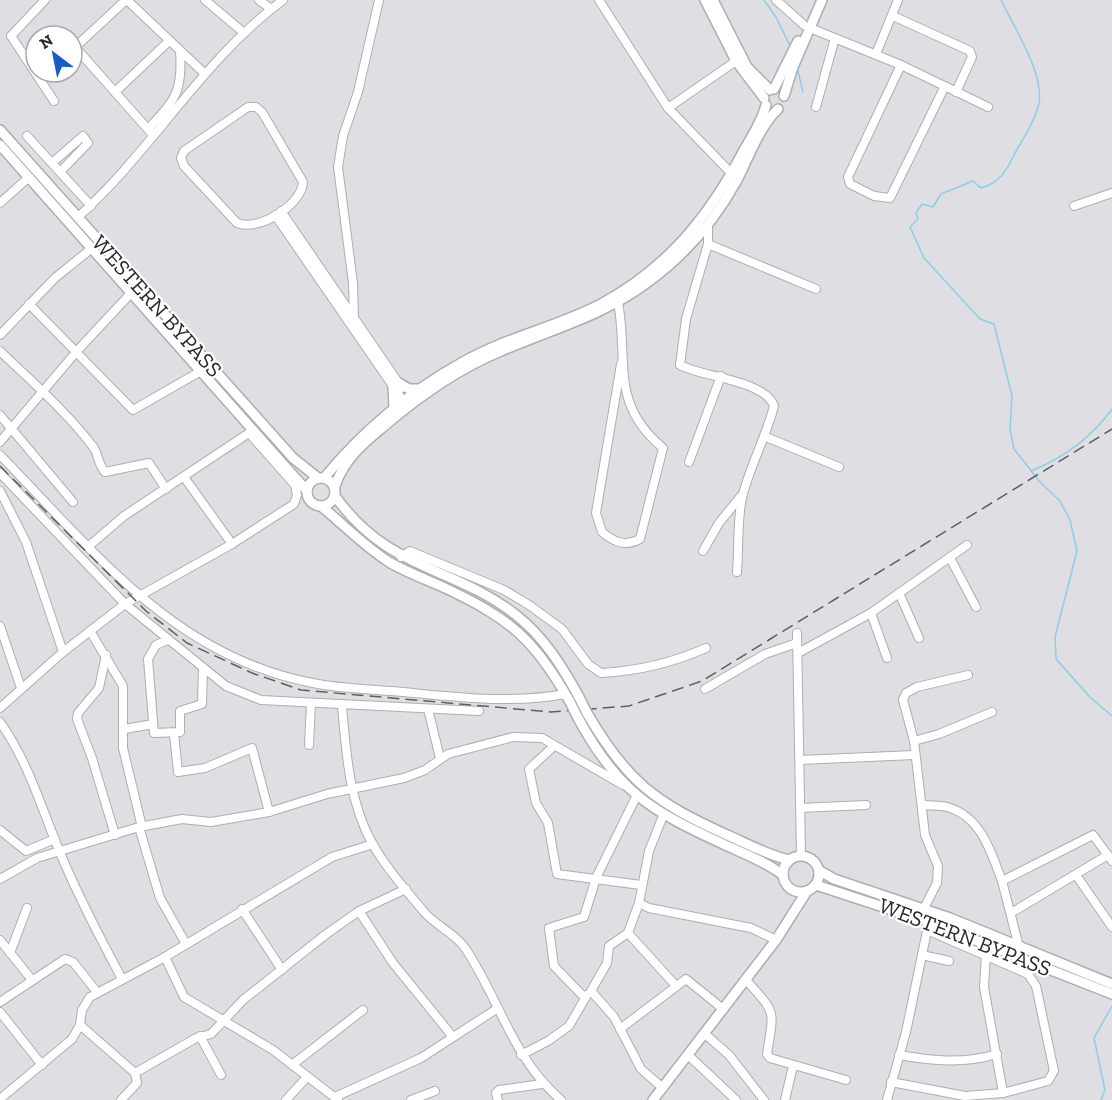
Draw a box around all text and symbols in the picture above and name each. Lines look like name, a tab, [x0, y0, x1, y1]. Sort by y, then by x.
north arrow	[24, 24, 84, 84]
text: N	[36, 30, 57, 53]
street label: WESTERN BYPASS	[86, 229, 228, 383]
street label: WESTERN BYPASS	[875, 892, 1055, 982]

